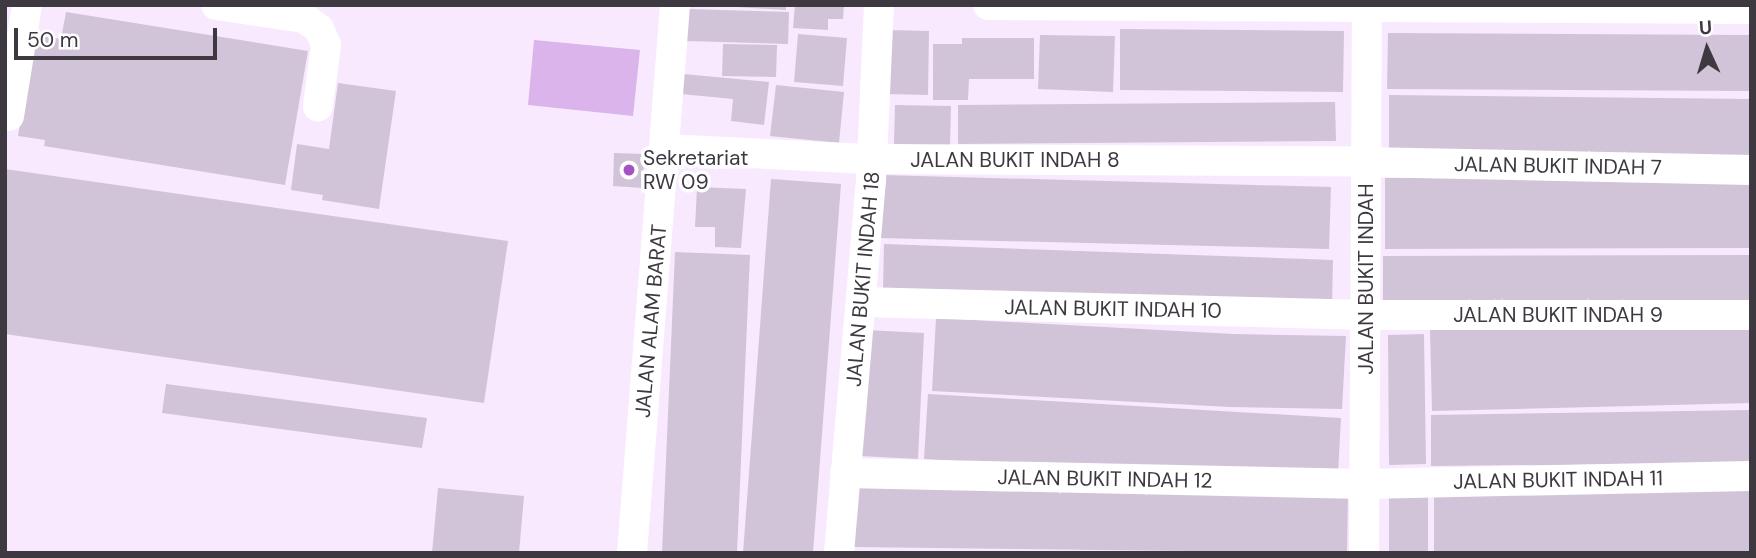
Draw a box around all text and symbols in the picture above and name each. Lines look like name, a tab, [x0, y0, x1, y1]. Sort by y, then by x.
scale bar	[18, 14, 220, 58]
north arrow	[1672, 14, 1742, 84]
text: U	[1698, 15, 1713, 40]
text: 50 m	[27, 26, 78, 54]
place label: Sekretariat RW 09	[643, 145, 748, 195]
street label: JALAN BUKIT INDAH 8	[910, 147, 1120, 173]
street label: JALAN BUKIT INDAH 7	[1454, 152, 1662, 180]
marker: Sekretariat RW 09	[621, 162, 637, 178]
street label: JALAN BUKIT INDAH 18	[841, 170, 885, 388]
street label: JALAN BUKIT INDAH	[1353, 184, 1379, 374]
street label: JALAN ALAM BARAT	[630, 223, 672, 419]
street label: JALAN BUKIT INDAH 10	[1004, 295, 1222, 323]
street label: JALAN BUKIT INDAH 9	[1453, 302, 1663, 328]
street label: JALAN BUKIT INDAH 12	[997, 465, 1213, 493]
street label: JALAN BUKIT INDAH 11	[1453, 466, 1663, 494]

